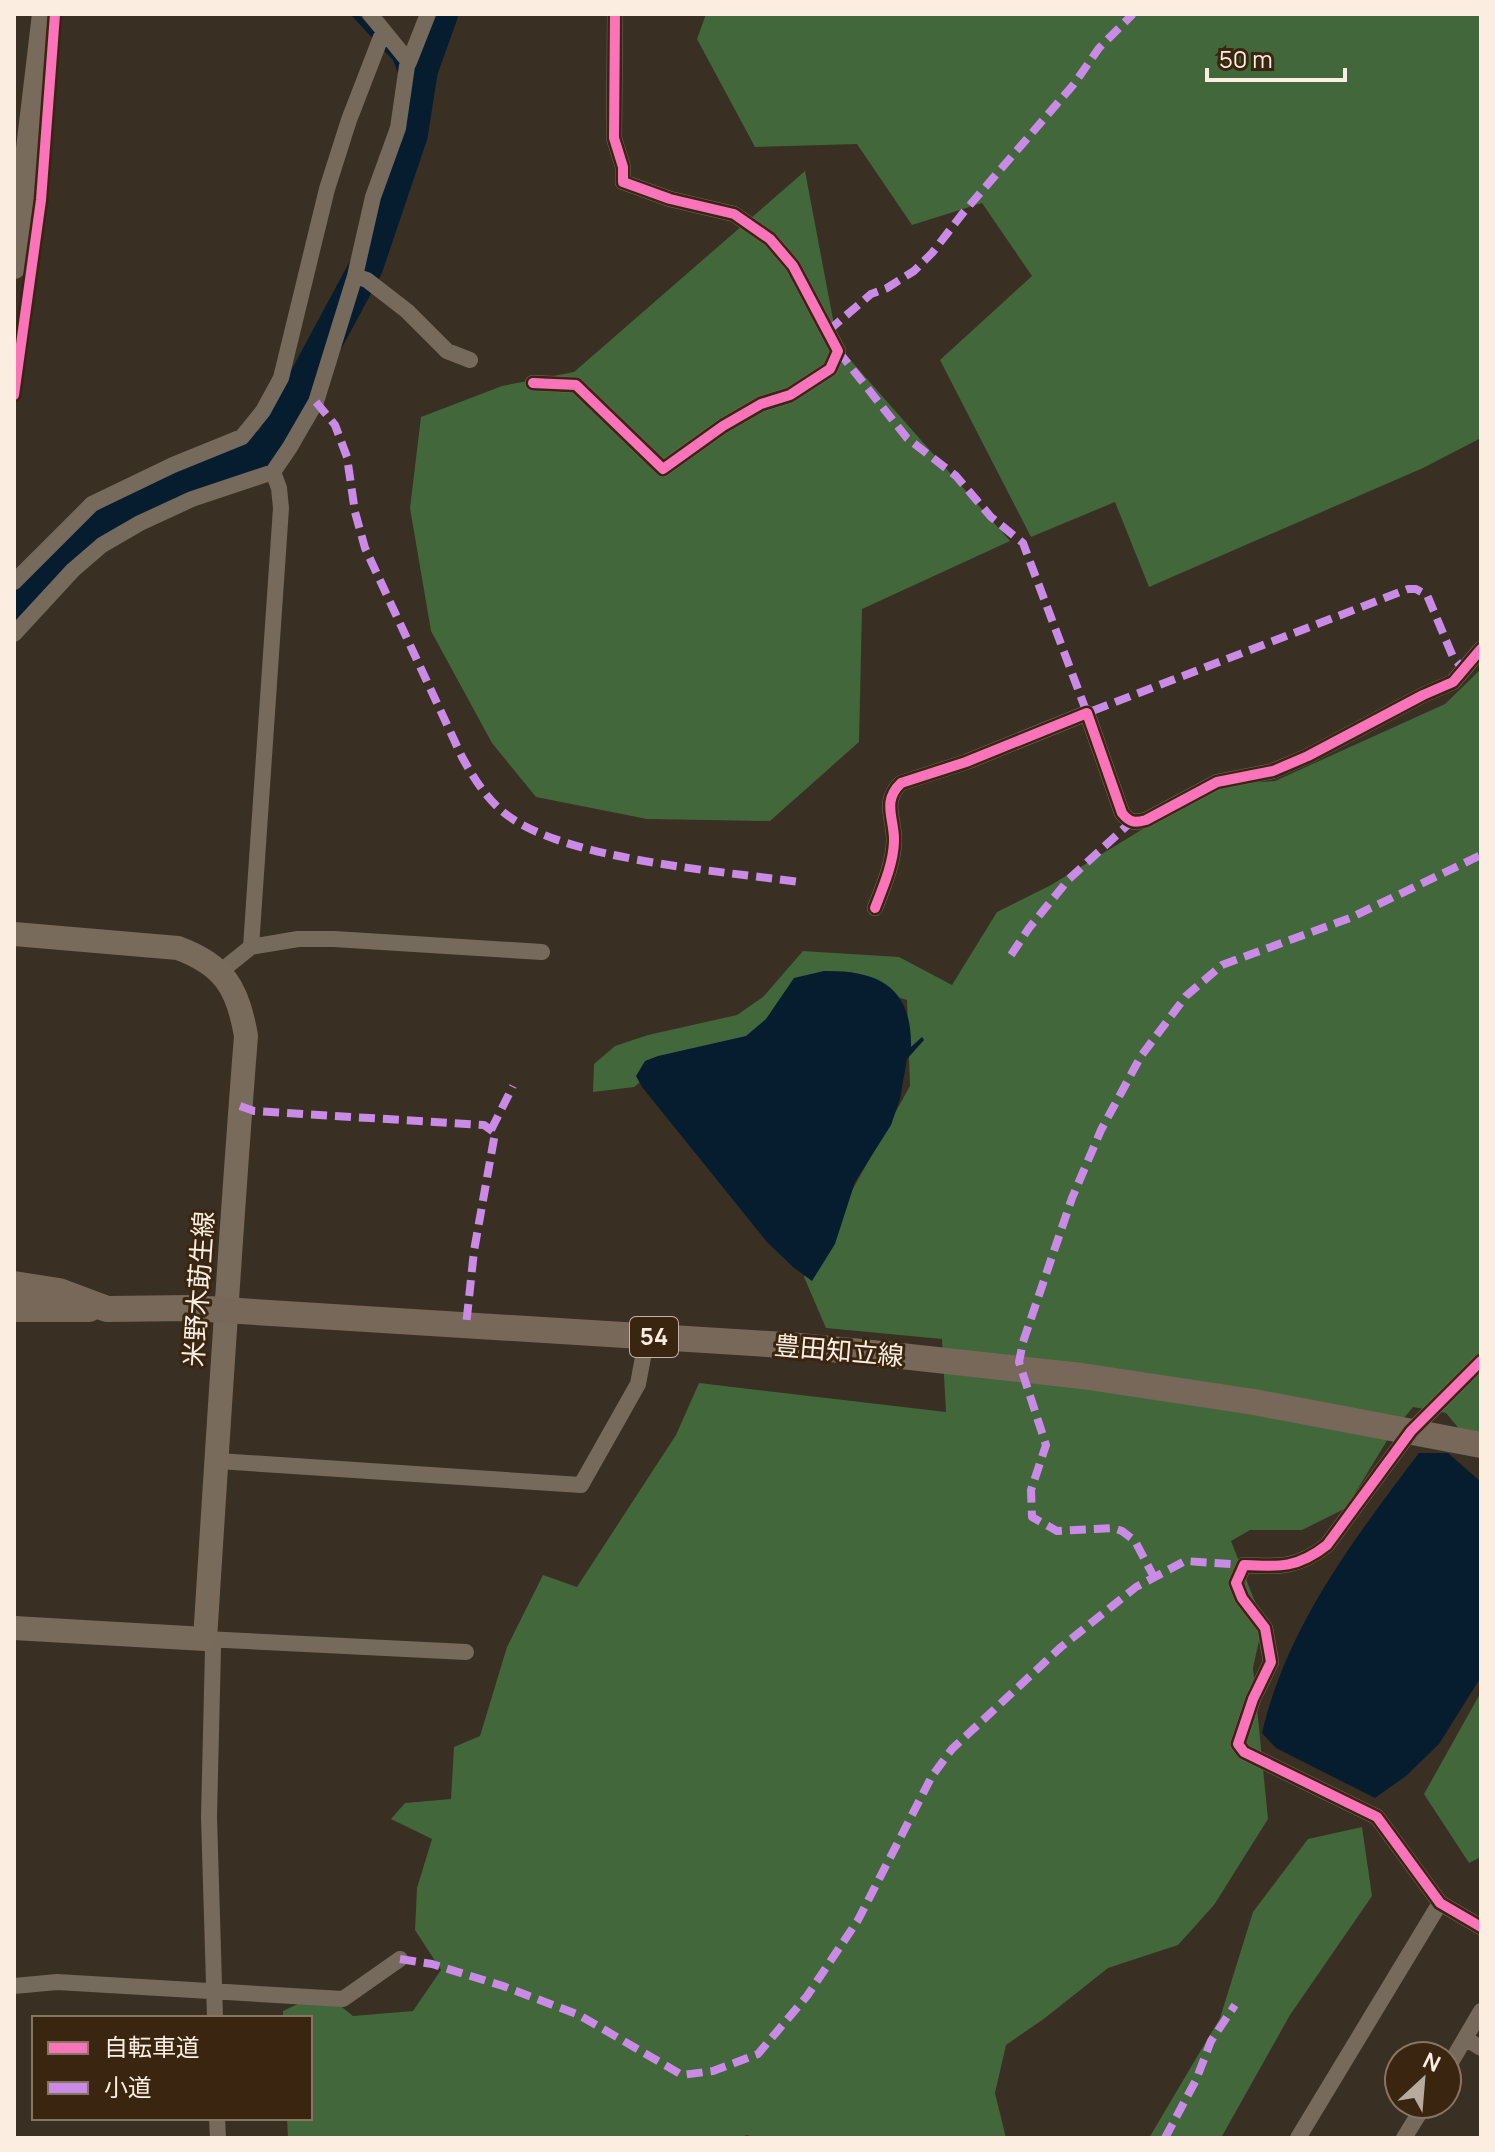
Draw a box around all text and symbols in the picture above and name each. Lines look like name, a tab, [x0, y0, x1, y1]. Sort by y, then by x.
scale bar	[1207, 32, 1345, 82]
text: 50 m	[1219, 42, 1273, 75]
street label: 米野木莇生線	[175, 1210, 221, 1368]
road number: 54	[630, 1317, 678, 1357]
street label: 豊田知立線	[773, 1326, 905, 1374]
legend	[32, 2016, 312, 2120]
text: 自転車道	[104, 2030, 200, 2063]
north arrow	[1383, 2040, 1463, 2120]
text: N	[1418, 2045, 1445, 2079]
text: 小道	[104, 2070, 152, 2103]

